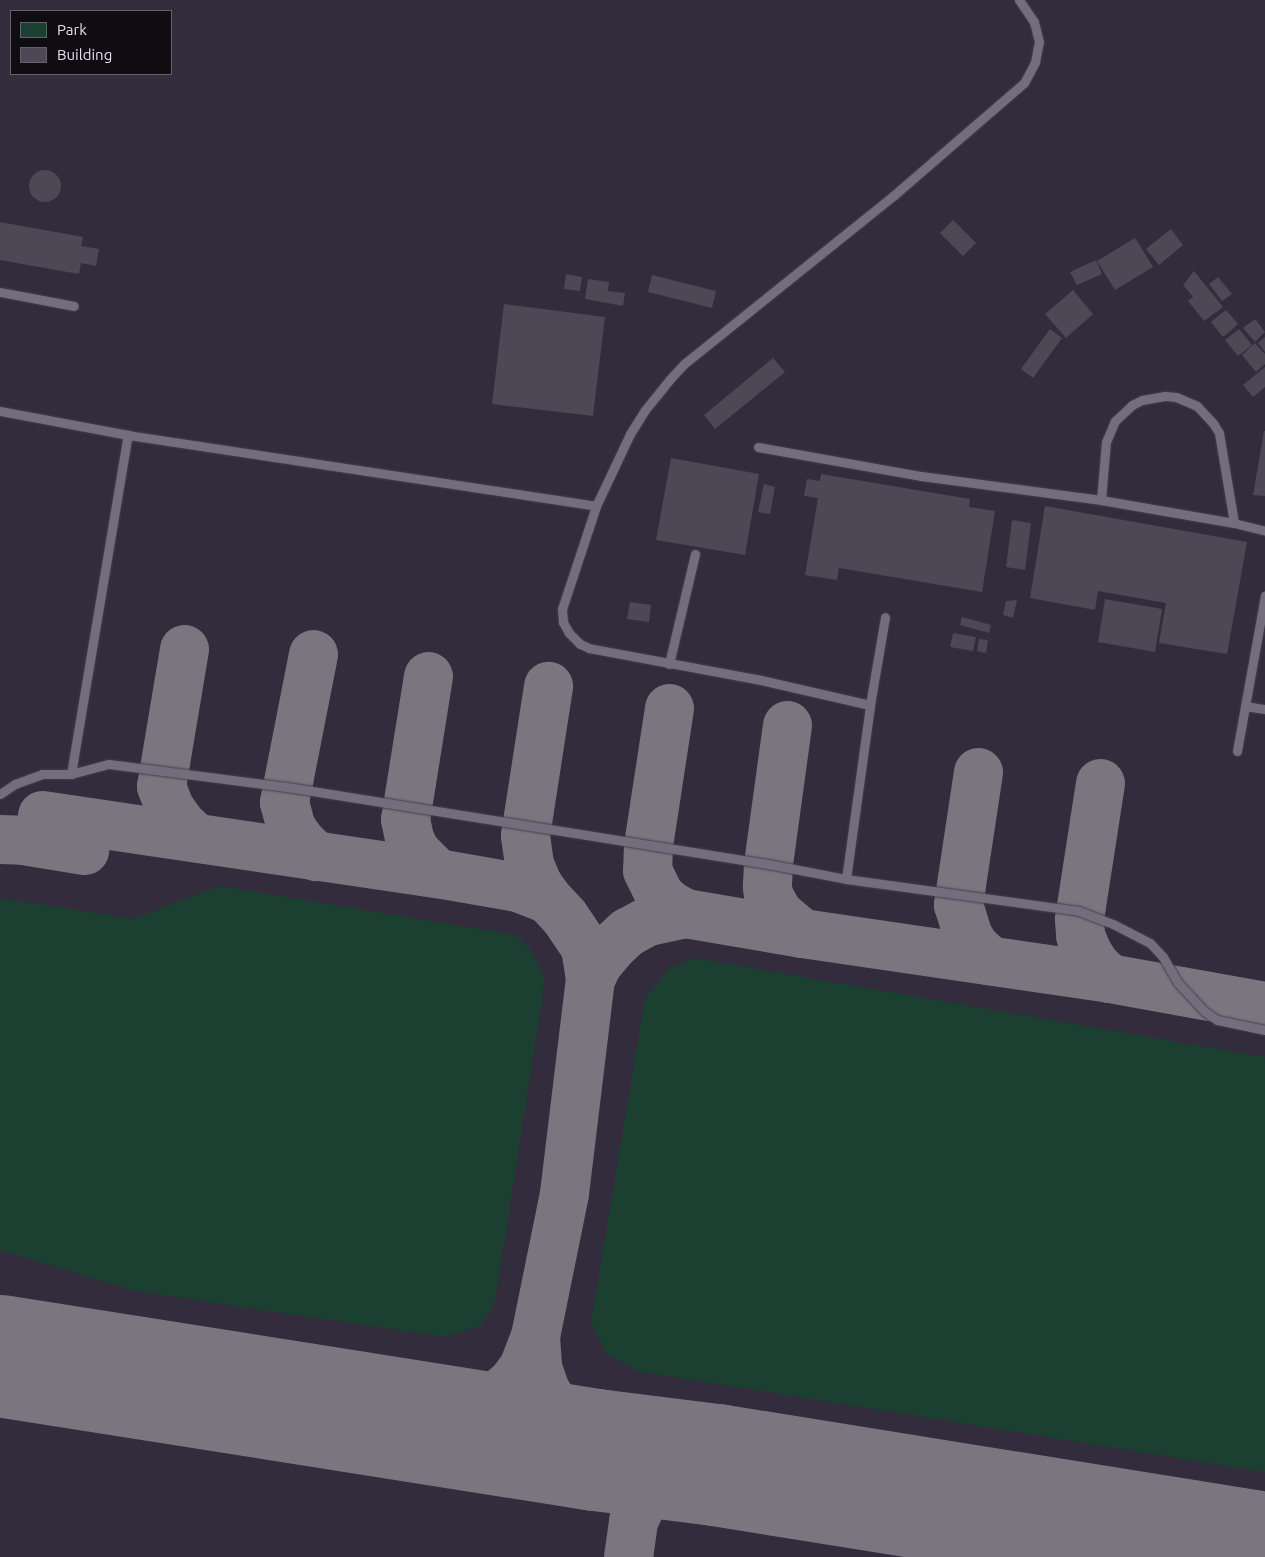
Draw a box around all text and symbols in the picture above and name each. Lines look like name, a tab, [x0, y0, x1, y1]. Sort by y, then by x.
legend	[10, 10, 172, 75]
text: Park	[57, 21, 87, 38]
text: Building	[57, 46, 112, 63]

